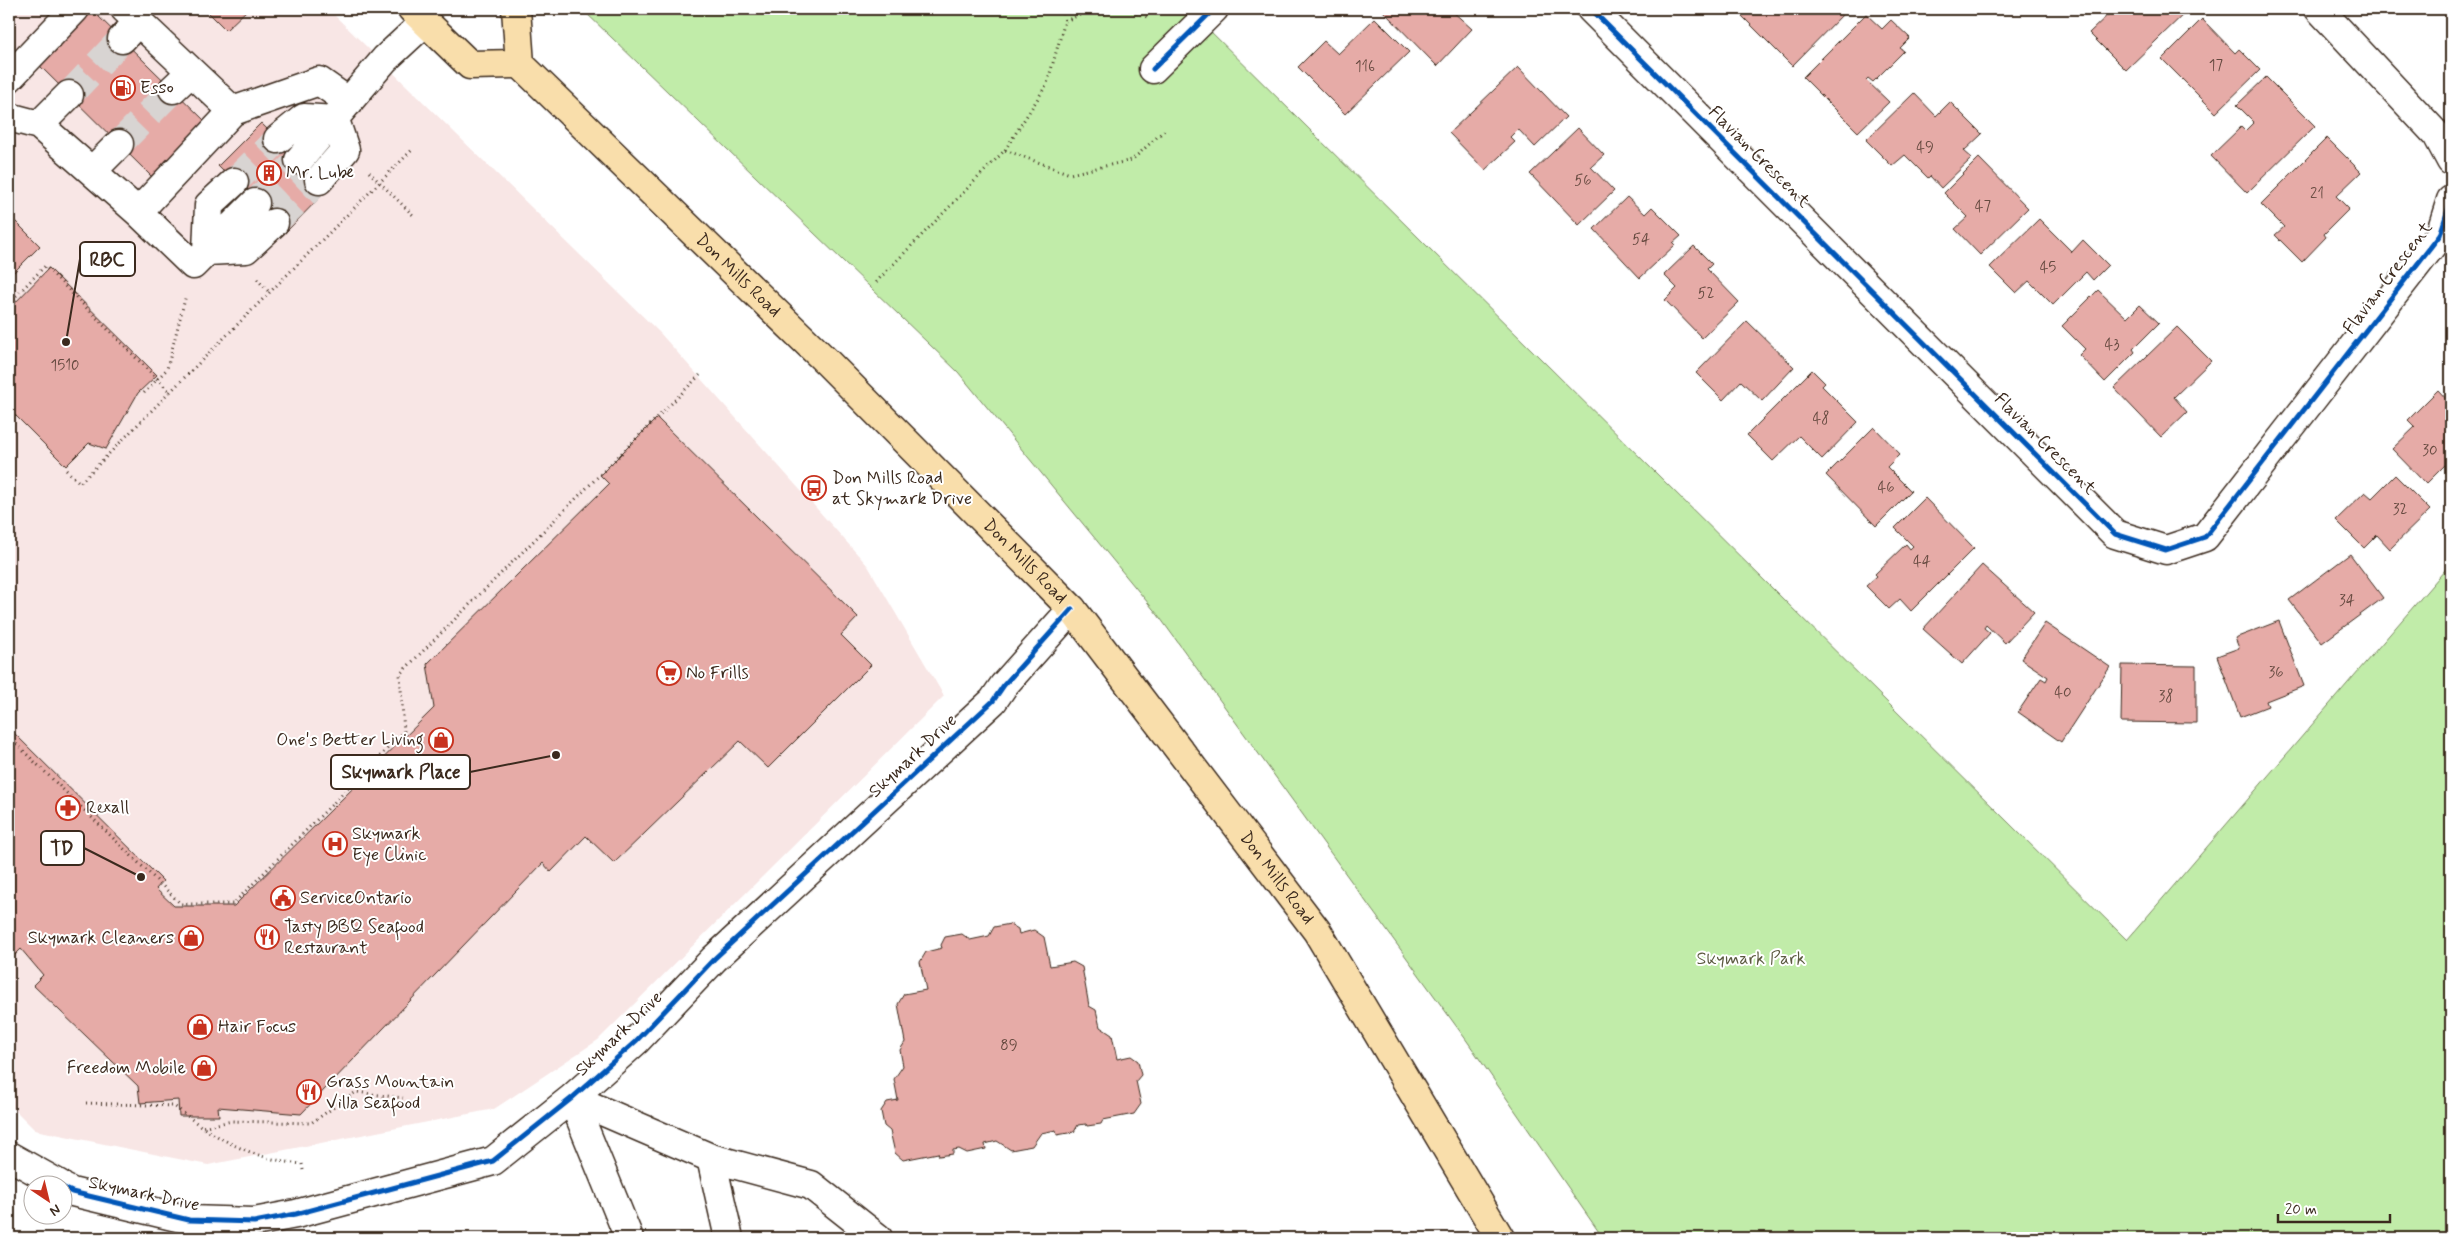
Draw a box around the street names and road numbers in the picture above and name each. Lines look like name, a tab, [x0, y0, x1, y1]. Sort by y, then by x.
street label: Flavian Crescent	[1703, 101, 1816, 214]
street label: Flavian Crescent	[2338, 217, 2438, 339]
street label: Don Mills Road	[690, 228, 786, 323]
street label: Flavian Crescent	[1989, 388, 2102, 501]
street label: Don Mills Road	[977, 514, 1072, 609]
street label: Skymark Drive	[864, 709, 962, 803]
street label: Don Mills Road	[1234, 827, 1320, 929]
street label: Skymark Drive	[570, 986, 668, 1082]
street label: Skymark Drive	[86, 1171, 202, 1217]

